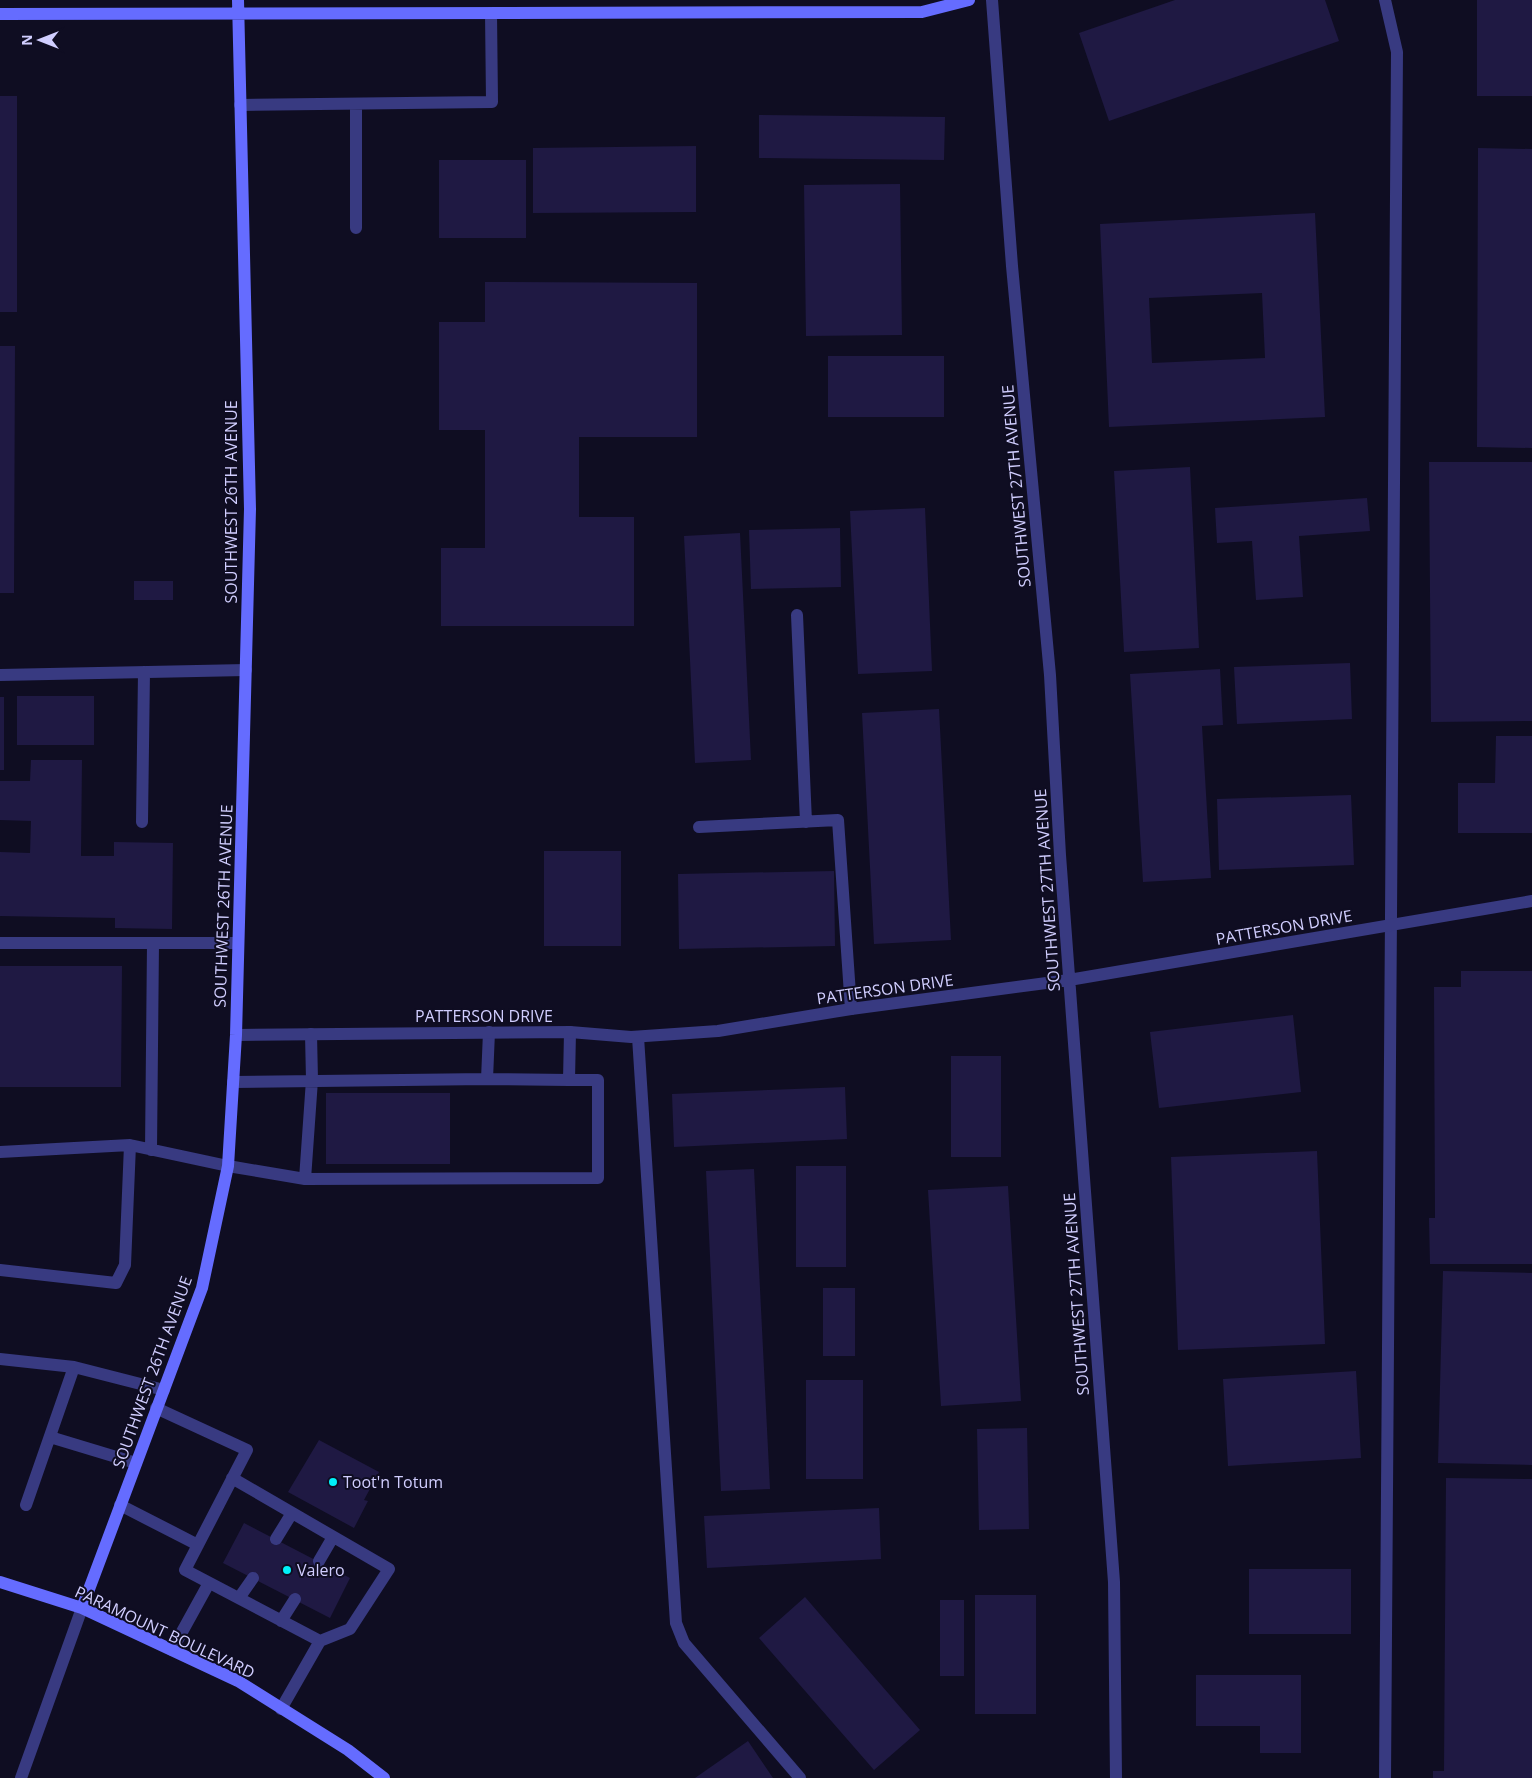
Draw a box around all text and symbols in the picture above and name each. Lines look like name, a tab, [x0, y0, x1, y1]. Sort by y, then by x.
north arrow	[15, 15, 65, 65]
text: N	[17, 34, 36, 46]
street label: SOUTHWEST 27TH AVENUE	[996, 384, 1036, 588]
street label: SOUTHWEST 26TH AVENUE	[220, 400, 242, 604]
street label: SOUTHWEST 27TH AVENUE	[1029, 788, 1065, 992]
street label: SOUTHWEST 26TH AVENUE	[208, 804, 238, 1008]
street label: PATTERSON DRIVE	[1214, 904, 1354, 950]
street label: PATTERSON DRIVE	[815, 969, 955, 1009]
street label: PATTERSON DRIVE	[415, 1005, 553, 1027]
street label: SOUTHWEST 27TH AVENUE	[1058, 1192, 1094, 1396]
street label: SOUTHWEST 26TH AVENUE	[107, 1273, 197, 1471]
place label: Toot'n Totum	[343, 1471, 443, 1493]
marker: Toot'n Totum	[327, 1476, 339, 1488]
place label: Valero	[297, 1559, 345, 1581]
marker: Valero	[281, 1564, 293, 1576]
street label: PARAMOUNT BOULEVARD	[71, 1581, 259, 1683]

